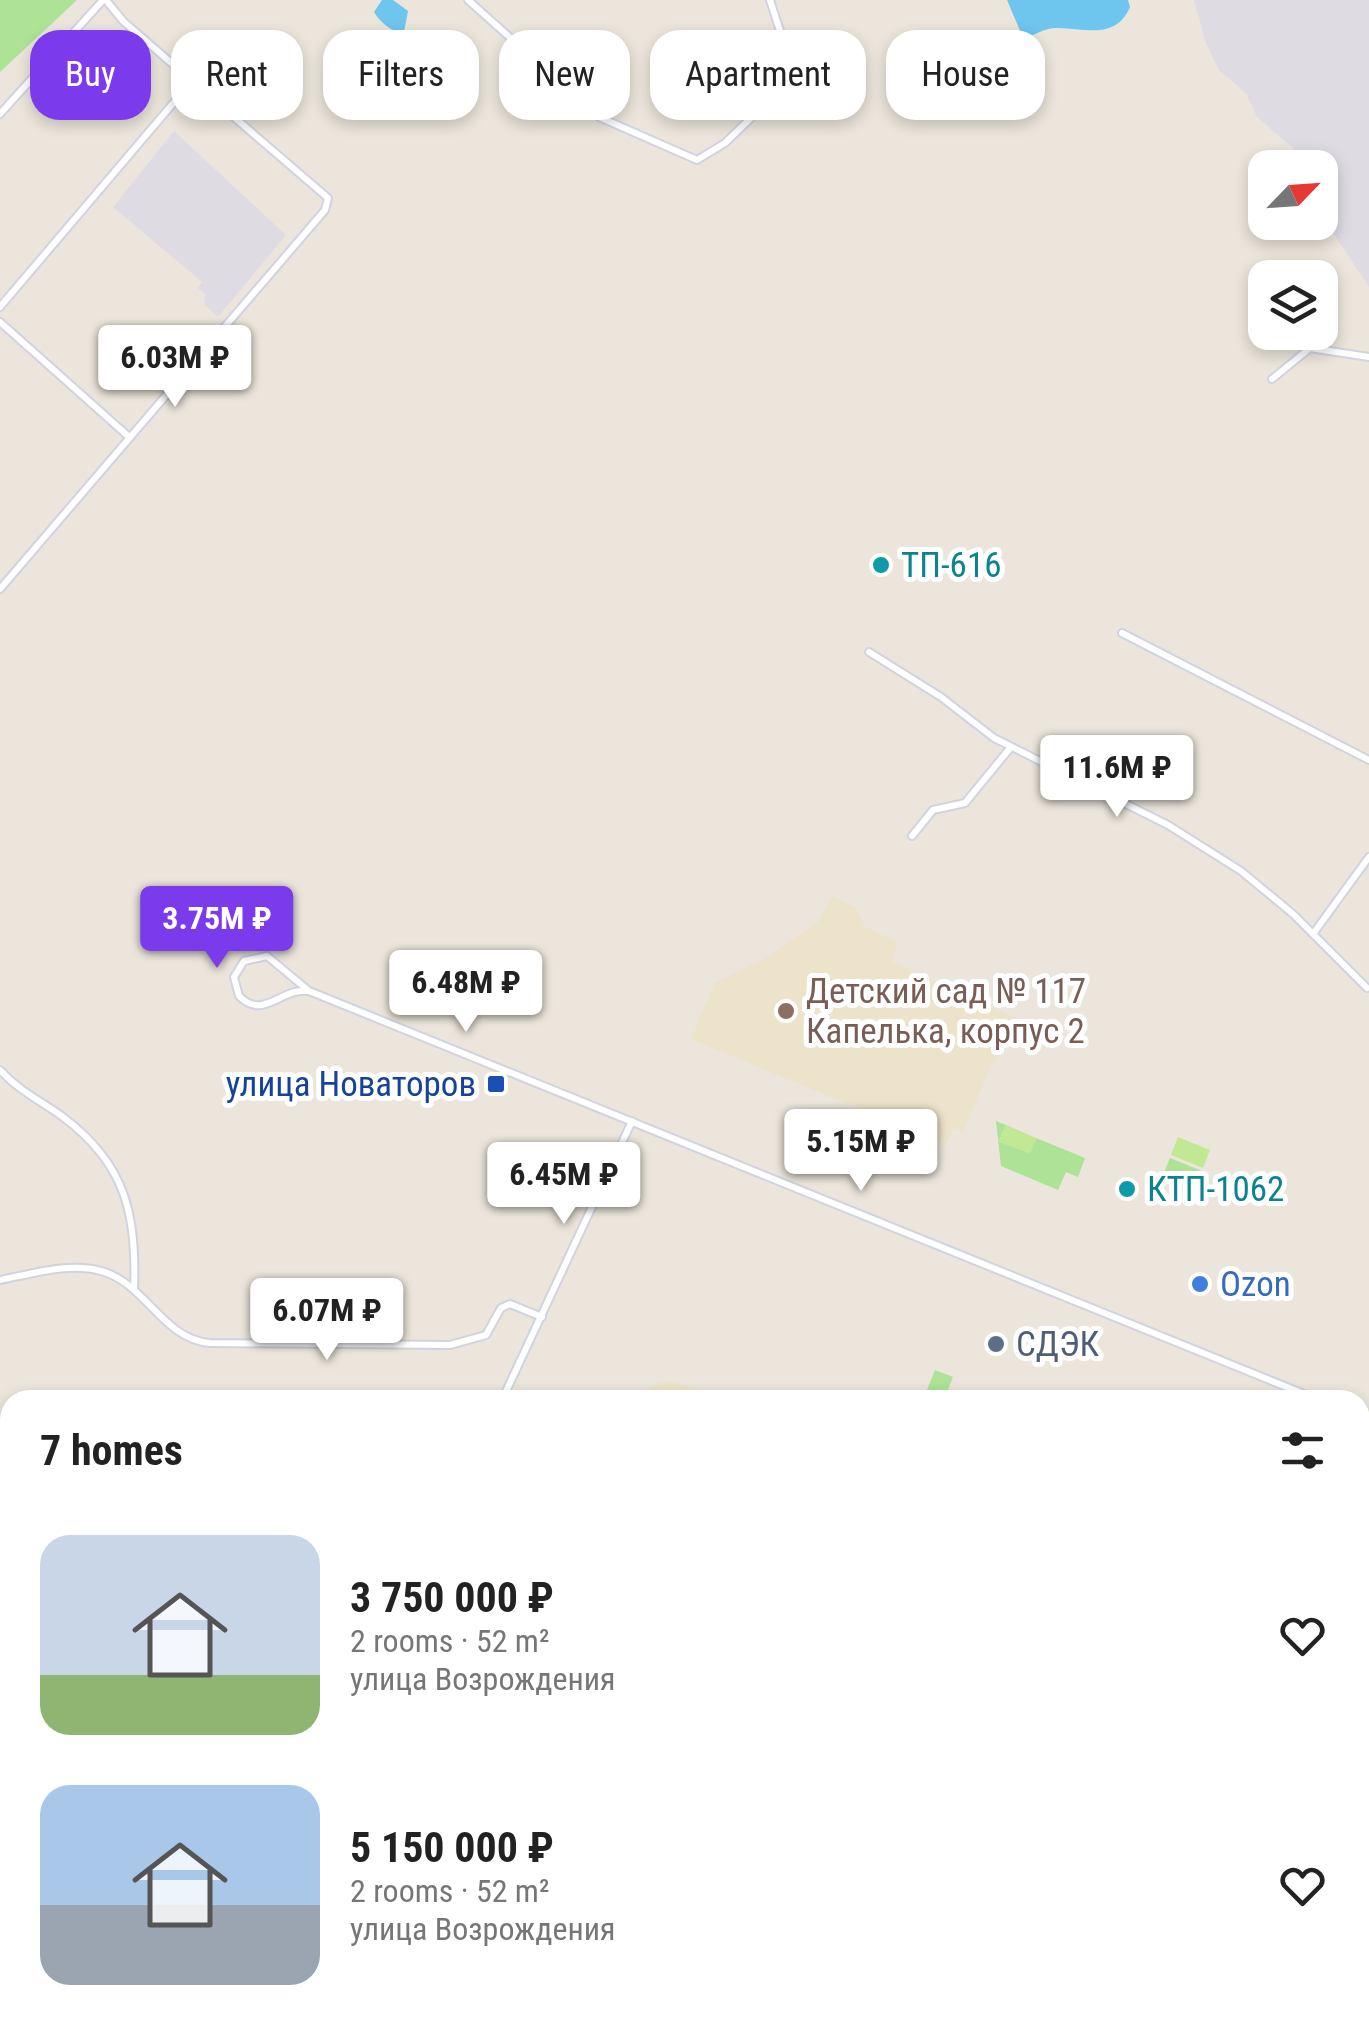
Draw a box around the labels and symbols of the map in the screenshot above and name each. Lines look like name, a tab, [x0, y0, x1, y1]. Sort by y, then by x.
north arrow	[1248, 150, 1338, 240]
pin: 6.03M ₽	[83, 325, 267, 410]
place label: ТП-616	[901, 545, 1001, 586]
marker: ТП-616	[870, 554, 892, 576]
pin: 11.6M ₽	[1025, 735, 1209, 820]
pin: 3.75M ₽	[125, 886, 309, 971]
pin: 6.48M ₽	[374, 950, 558, 1035]
place label: Детский сад № 117 Капелька, корпус 2	[806, 971, 1086, 1052]
marker: Детский сад № 117 Капелька, корпус 2	[775, 1000, 797, 1022]
place label: улица Новаторов	[226, 1064, 476, 1105]
marker: улица Новаторов	[485, 1073, 507, 1095]
pin: 5.15M ₽	[769, 1109, 953, 1194]
pin: 6.45M ₽	[472, 1142, 656, 1227]
place label: КТП-1062	[1147, 1169, 1284, 1210]
marker: КТП-1062	[1116, 1178, 1138, 1200]
place label: Ozon	[1220, 1264, 1291, 1305]
marker: Ozon	[1189, 1273, 1211, 1295]
pin: 6.07M ₽	[235, 1278, 419, 1363]
place label: СДЭК	[1016, 1324, 1100, 1365]
marker: СДЭК	[985, 1333, 1007, 1355]

